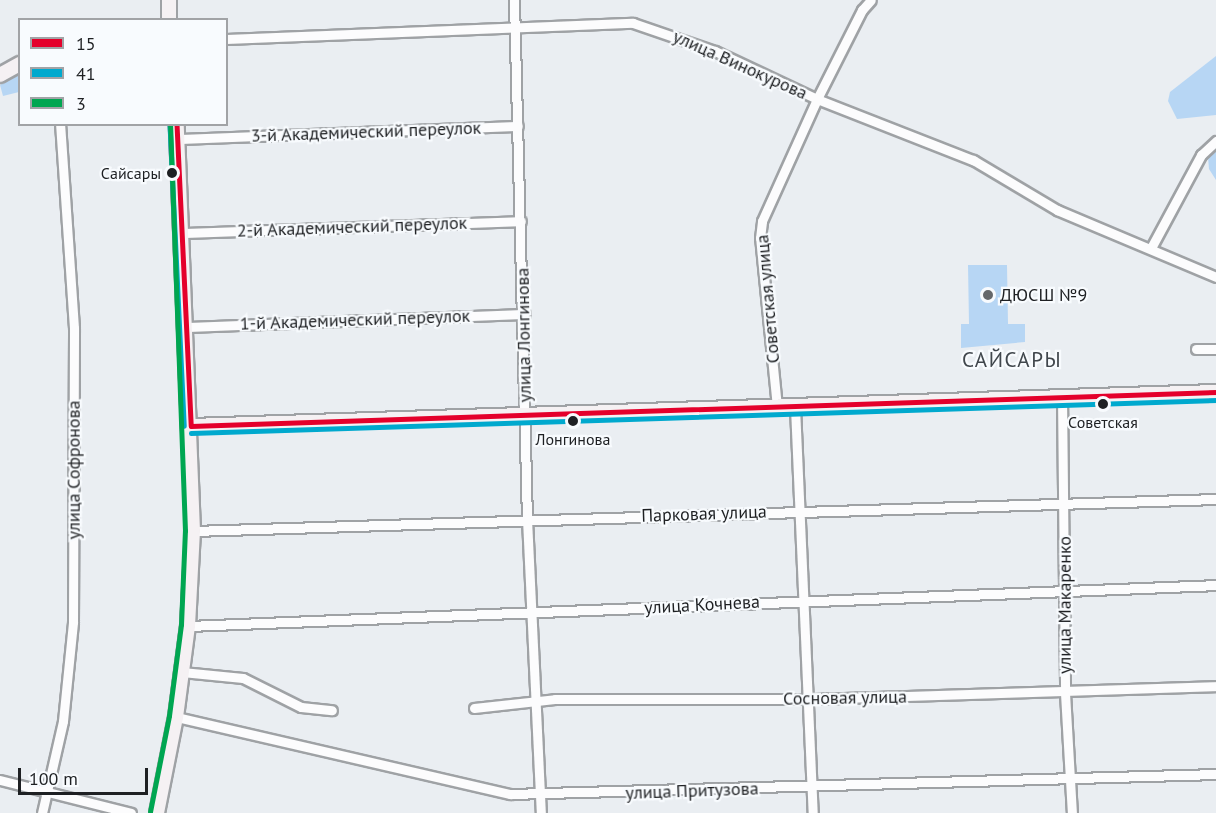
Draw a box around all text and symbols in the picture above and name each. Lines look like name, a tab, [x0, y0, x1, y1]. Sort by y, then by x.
legend	[18, 18, 228, 126]
street label: улица Винокурова	[670, 26, 810, 104]
text: 15	[76, 32, 96, 55]
text: 41	[76, 62, 96, 85]
text: 3	[76, 92, 86, 115]
street label: 3-й Академический переулок	[250, 117, 482, 147]
place label: Сайсары	[101, 163, 161, 183]
marker: Сайсары	[166, 167, 178, 179]
street label: 2-й Академический переулок	[236, 212, 468, 242]
street label: Советская улица	[752, 234, 784, 364]
street label: улица Лонгинова	[512, 267, 536, 403]
place label: ДЮСШ №9	[1000, 284, 1087, 306]
marker: ДЮСШ №9	[981, 288, 995, 302]
street label: 1-й Академический переулок	[239, 305, 471, 335]
district label: САЙСАРЫ	[962, 347, 1062, 373]
marker: Советская	[1097, 398, 1109, 410]
street label: улица Софронова	[63, 401, 85, 539]
place label: Советская	[1068, 412, 1138, 432]
marker: Лонгинова	[567, 415, 579, 427]
place label: Лонгинова	[536, 429, 610, 449]
street label: Парковая улица	[641, 501, 767, 527]
street label: улица Макаренко	[1054, 536, 1076, 674]
street label: улица Кочнева	[644, 591, 760, 619]
street label: Сосновая улица	[783, 686, 907, 710]
scale bar	[21, 756, 152, 794]
text: 100 m	[29, 767, 78, 790]
street label: улица Притузова	[625, 778, 759, 804]

